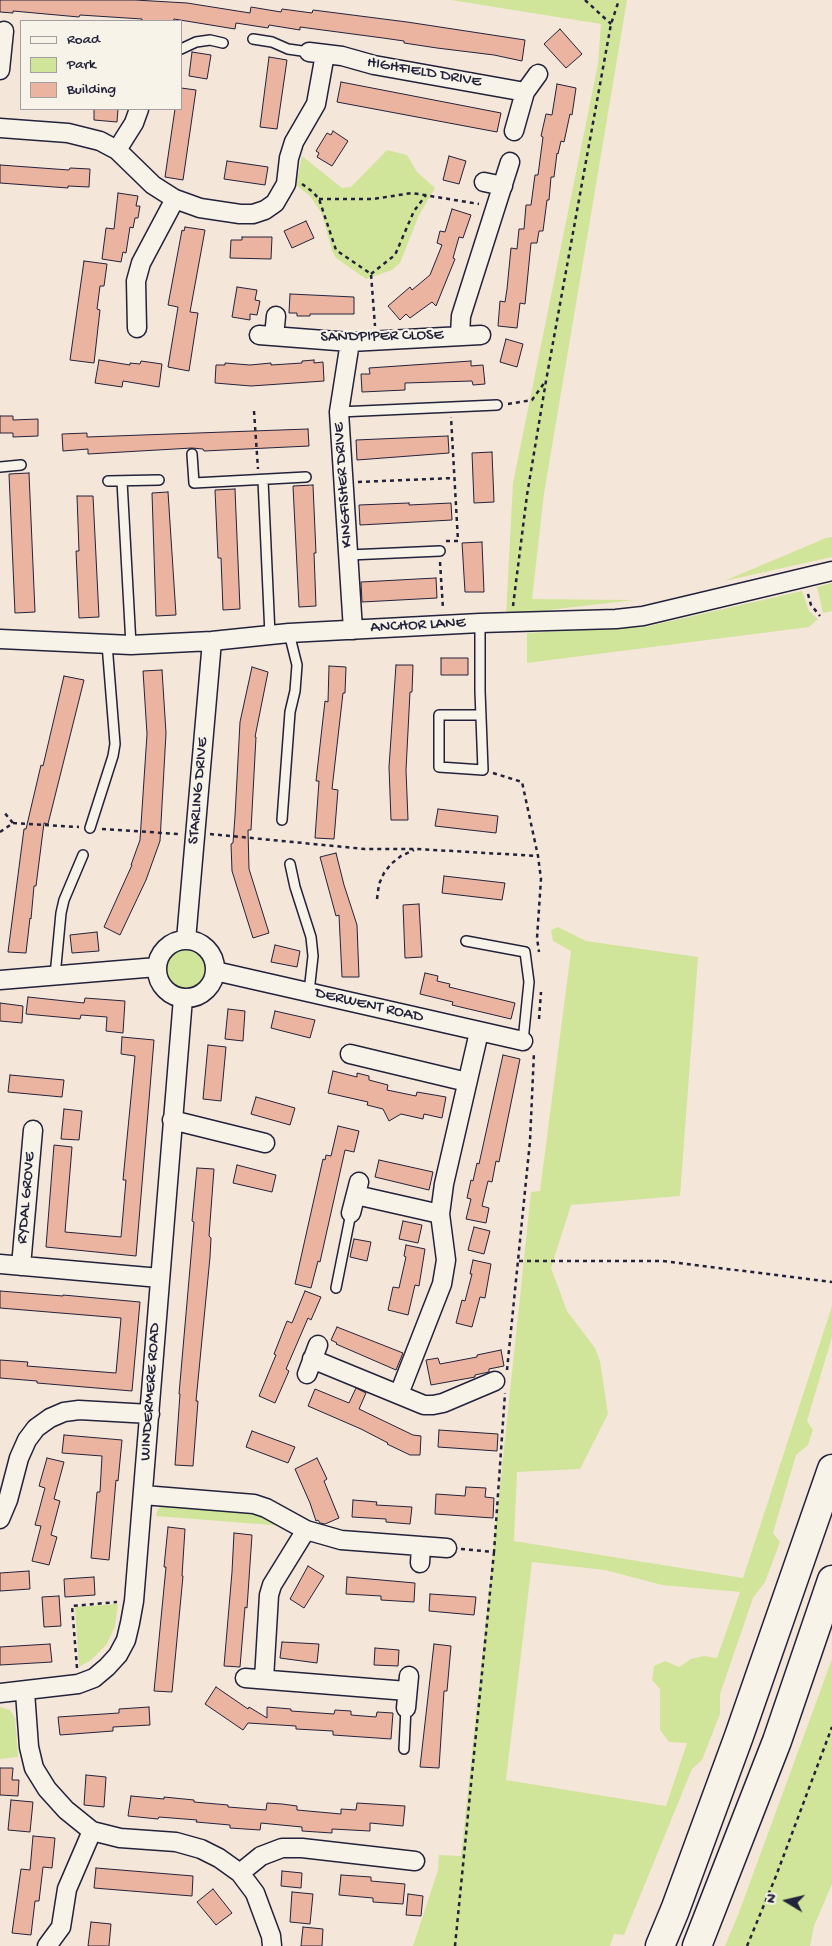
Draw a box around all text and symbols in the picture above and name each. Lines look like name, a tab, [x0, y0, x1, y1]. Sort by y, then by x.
legend	[20, 20, 182, 110]
text: Road	[67, 31, 100, 49]
street label: HIGHFIELD DRIVE	[365, 53, 483, 93]
text: Park	[67, 56, 96, 74]
text: Building	[67, 81, 116, 99]
street label: SANDPIPER CLOSE	[320, 326, 444, 348]
street label: KINGFISHER DRIVE	[330, 422, 358, 548]
street label: ANCHOR LANE	[370, 614, 466, 638]
street label: STARLING DRIVE	[185, 737, 213, 845]
street label: DERWENT ROAD	[313, 984, 425, 1028]
street label: RYDAL GROVE	[13, 1151, 41, 1245]
street label: WINDERMERE ROAD	[137, 1323, 165, 1461]
north arrow	[762, 1876, 812, 1926]
text: N	[763, 1893, 781, 1904]

